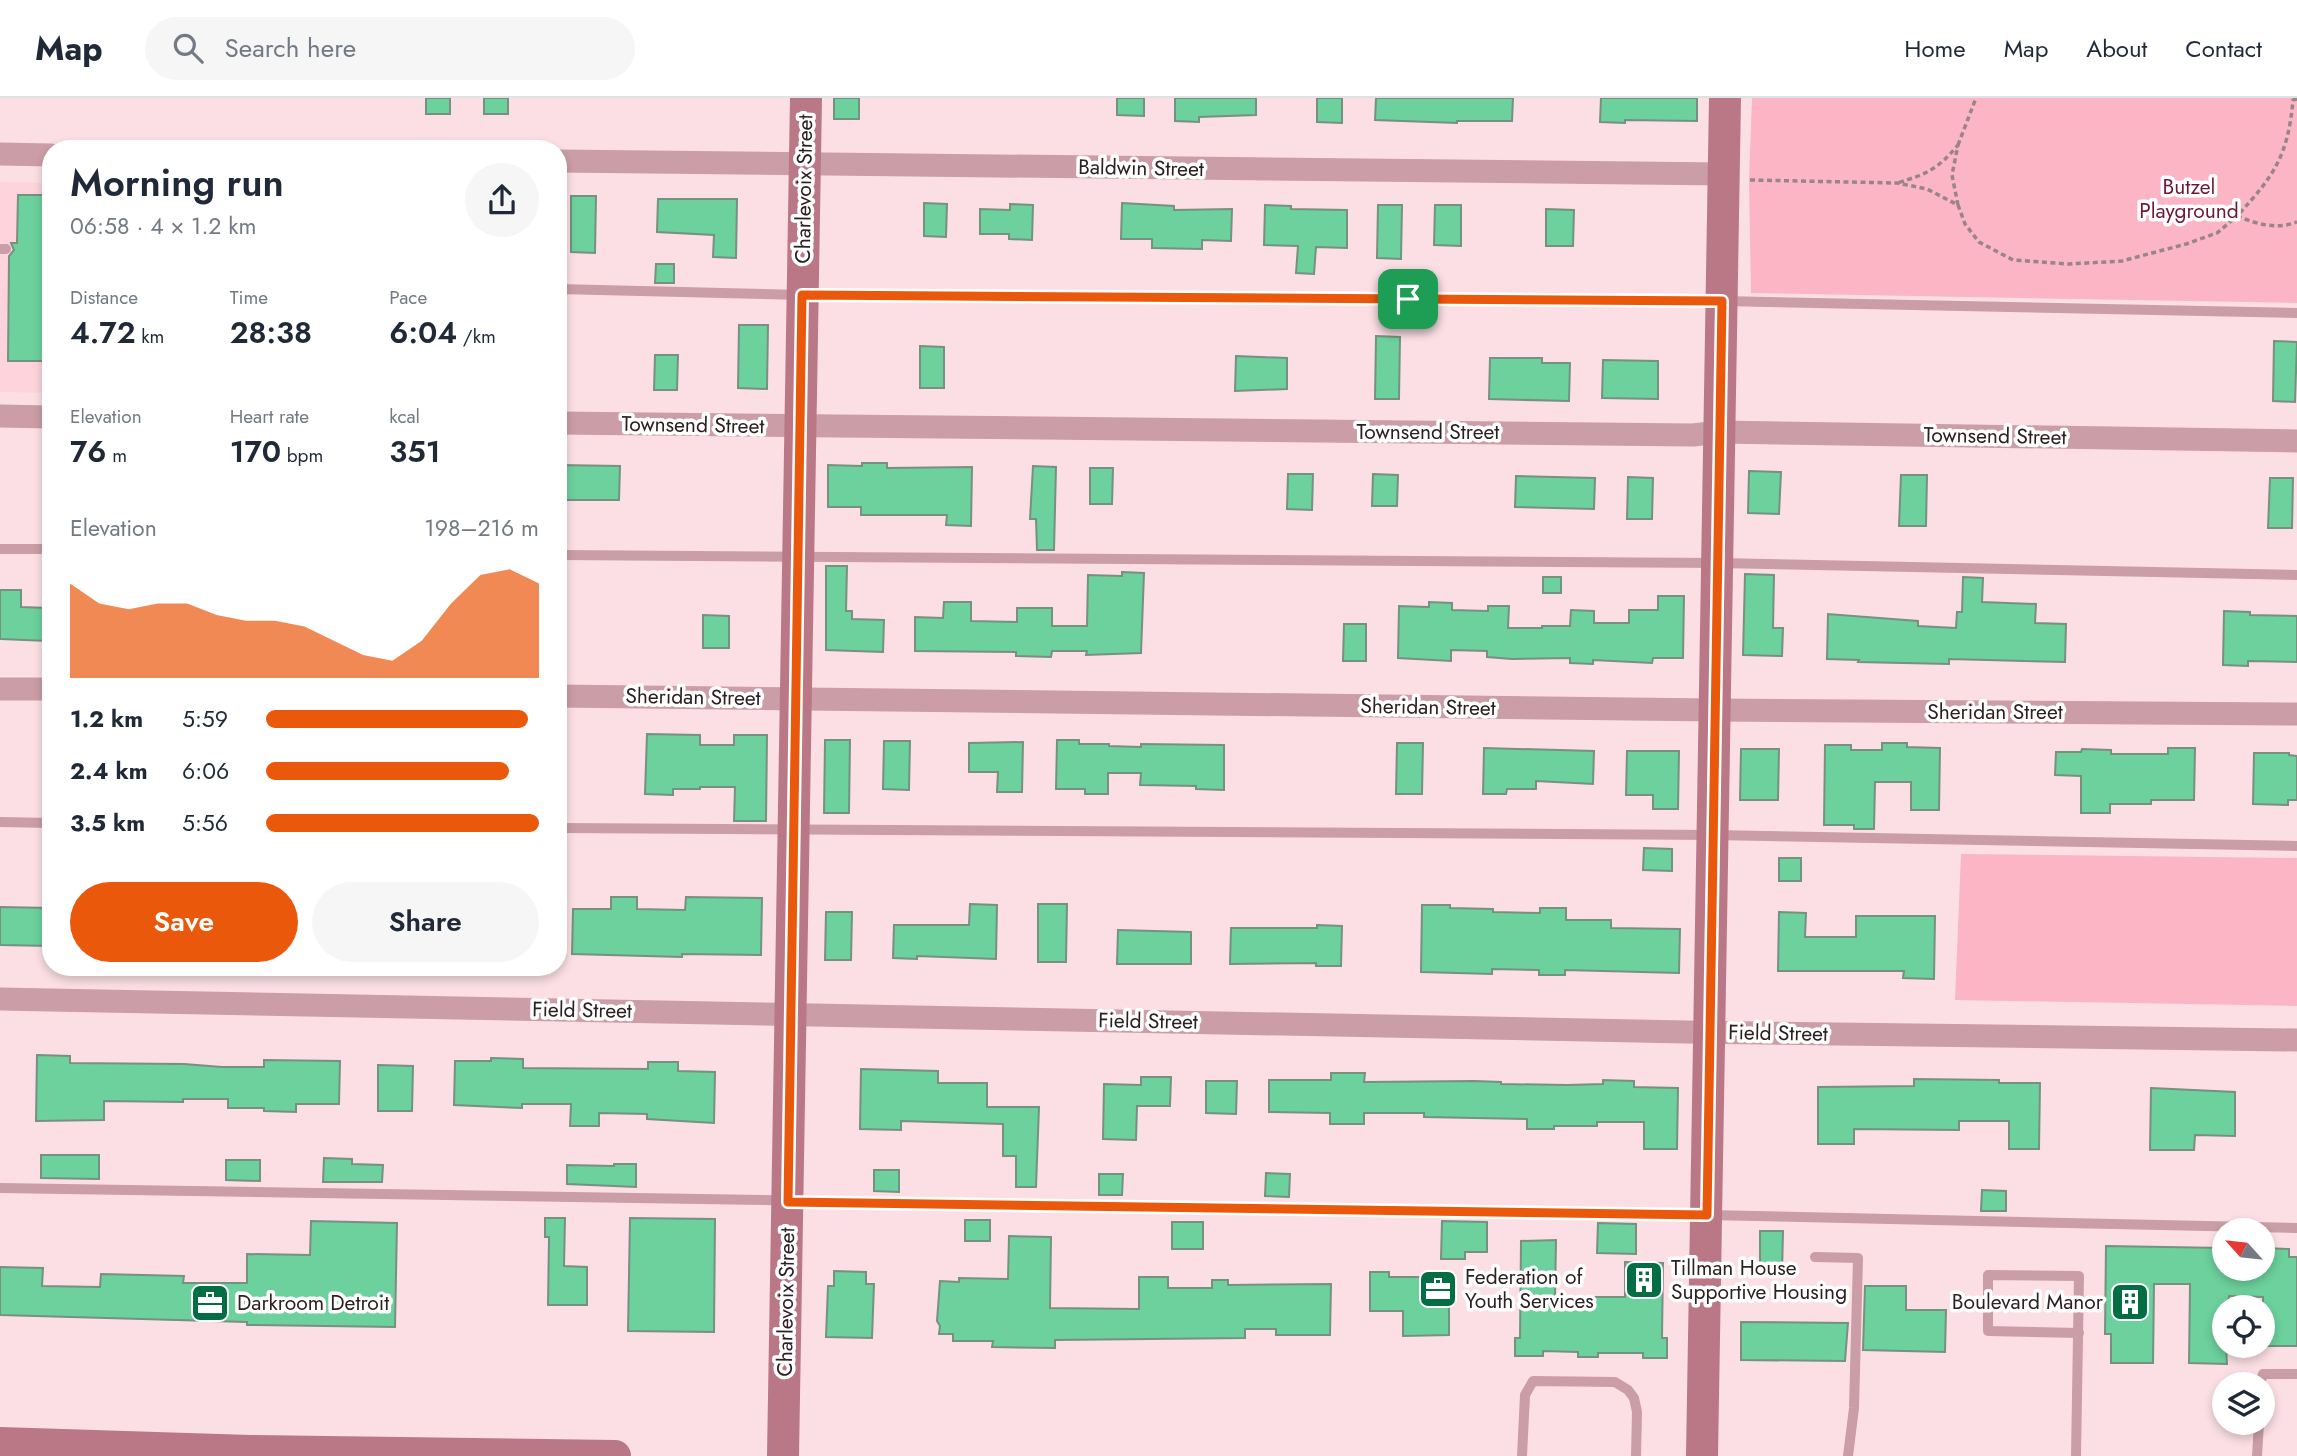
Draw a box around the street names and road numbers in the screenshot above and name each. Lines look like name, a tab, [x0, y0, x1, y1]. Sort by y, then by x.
street label: Charlevoix Street	[788, 114, 820, 264]
street label: Baldwin Street	[1078, 152, 1204, 184]
street label: Townsend Street	[621, 409, 765, 441]
street label: Townsend Street	[1357, 417, 1499, 447]
street label: Townsend Street	[1923, 420, 2067, 452]
street label: Sheridan Street	[625, 681, 761, 713]
street label: Sheridan Street	[1360, 691, 1496, 723]
street label: Sheridan Street	[1927, 697, 2063, 727]
street label: Field Street	[532, 994, 632, 1026]
street label: Field Street	[1098, 1005, 1198, 1037]
street label: Field Street	[1728, 1017, 1828, 1049]
street label: Charlevoix Street	[770, 1227, 802, 1377]

